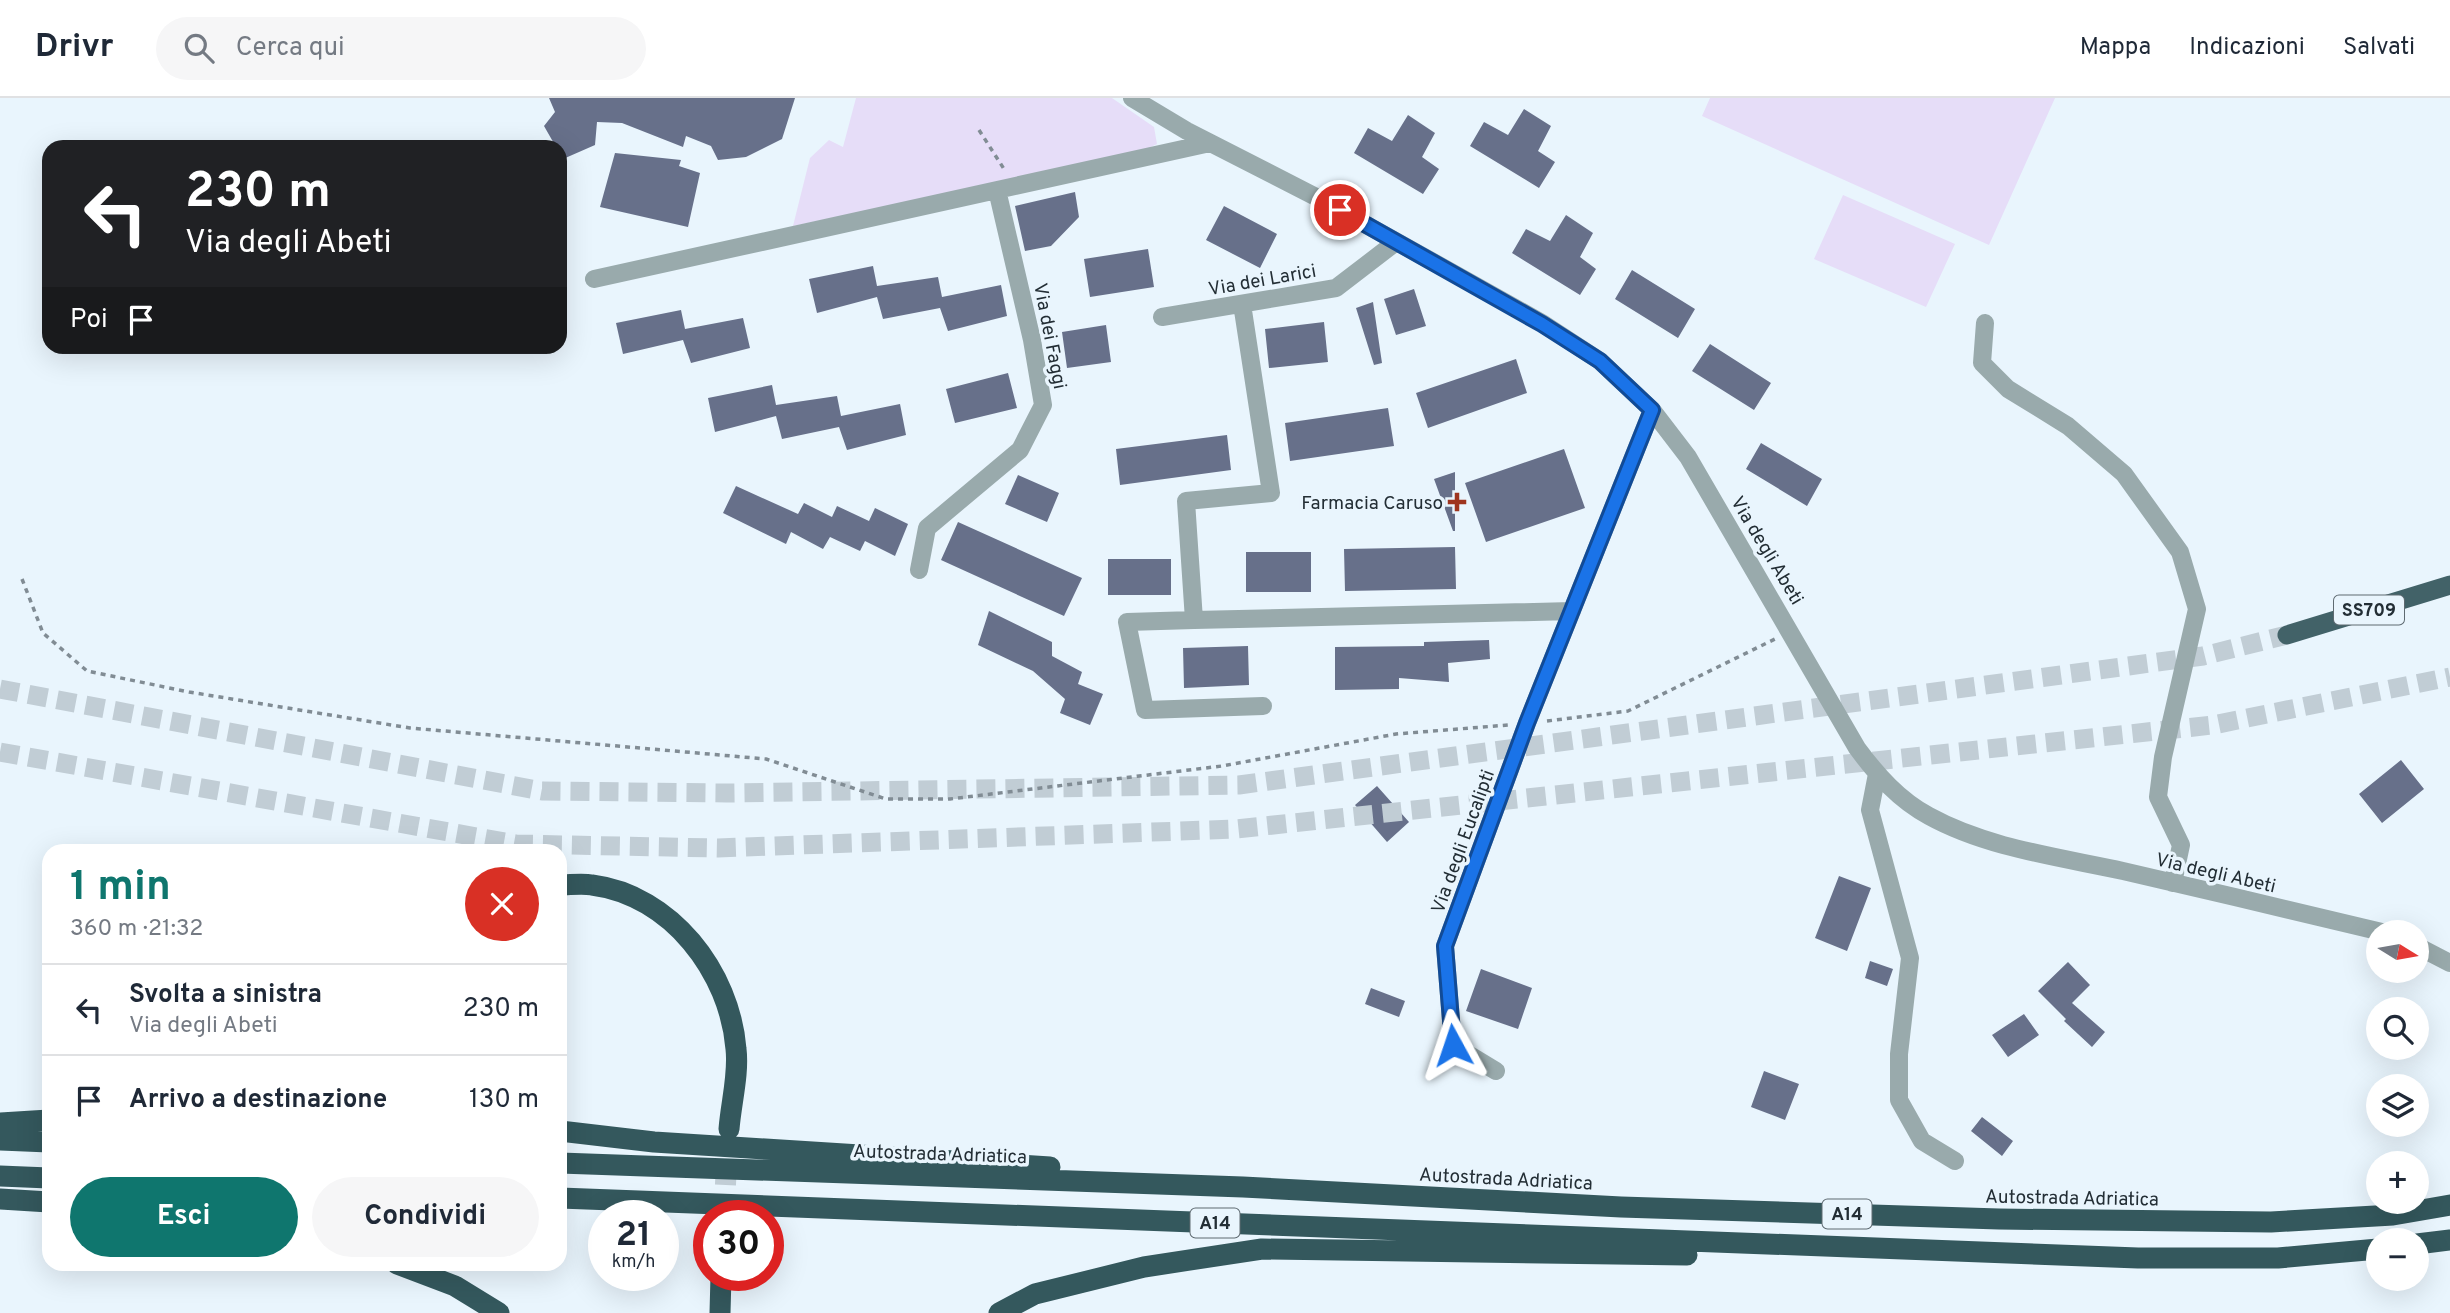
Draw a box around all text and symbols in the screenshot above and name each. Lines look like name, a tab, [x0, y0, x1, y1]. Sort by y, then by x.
search box	[156, 17, 646, 80]
text: Drivr	[35, 27, 114, 69]
icon: search	[180, 29, 218, 67]
text: Cerca qui	[236, 32, 345, 65]
text: Mappa	[2080, 33, 2151, 63]
text: Indicazioni	[2189, 33, 2305, 63]
text: Salvati	[2343, 33, 2415, 63]
text: 230 m	[185, 163, 331, 225]
icon: left	[70, 168, 161, 259]
pin	[1310, 180, 1370, 240]
icon: arrive	[1321, 191, 1359, 229]
text: Via degli Abeti	[185, 224, 392, 264]
street label: Via dei Larici	[1206, 260, 1318, 302]
street label: Via dei Faggi	[1027, 281, 1071, 391]
icon: arrive	[122, 301, 160, 339]
text: Poi	[70, 304, 108, 337]
place label: Farmacia Caruso	[1301, 492, 1443, 516]
street label: Via degli Abeti	[1724, 492, 1808, 610]
marker: Farmacia Caruso	[1449, 494, 1465, 510]
road number: SS709	[2334, 596, 2404, 624]
street label: Via degli Eucalipti	[1427, 767, 1501, 917]
street label: Via degli Abeti	[2153, 848, 2278, 899]
text: 1 min	[70, 862, 171, 915]
button: close	[465, 867, 539, 941]
text: 360 m · 21:32	[70, 915, 203, 944]
north arrow	[2366, 920, 2429, 984]
map controls	[2366, 920, 2429, 1291]
text: Svolta a sinistra	[129, 979, 322, 1012]
icon: left	[70, 991, 108, 1029]
text: 230 m	[463, 993, 539, 1026]
button: search	[2366, 997, 2429, 1060]
position arrow	[1416, 1008, 1490, 1082]
text: Via degli Abeti	[129, 1012, 278, 1041]
button: layers	[2366, 1074, 2429, 1137]
icon: arrive	[70, 1082, 108, 1120]
text: Arrivo a destinazione	[129, 1084, 387, 1117]
text: 130 m	[469, 1084, 539, 1117]
street label: Autostrada Adriatica	[853, 1140, 1027, 1170]
button: +	[2366, 1151, 2429, 1214]
street label: Autostrada Adriatica	[1418, 1163, 1593, 1197]
button: Esci	[70, 1177, 298, 1257]
button: Condividi	[312, 1177, 539, 1257]
street label: Autostrada Adriatica	[1985, 1185, 2159, 1213]
road number: A14	[1822, 1199, 1871, 1228]
speed limit sign: 30	[693, 1200, 784, 1291]
road number: A14	[1190, 1208, 1240, 1238]
text: 21	[616, 1214, 651, 1258]
button: −	[2366, 1228, 2429, 1291]
text: km/h	[612, 1251, 655, 1274]

